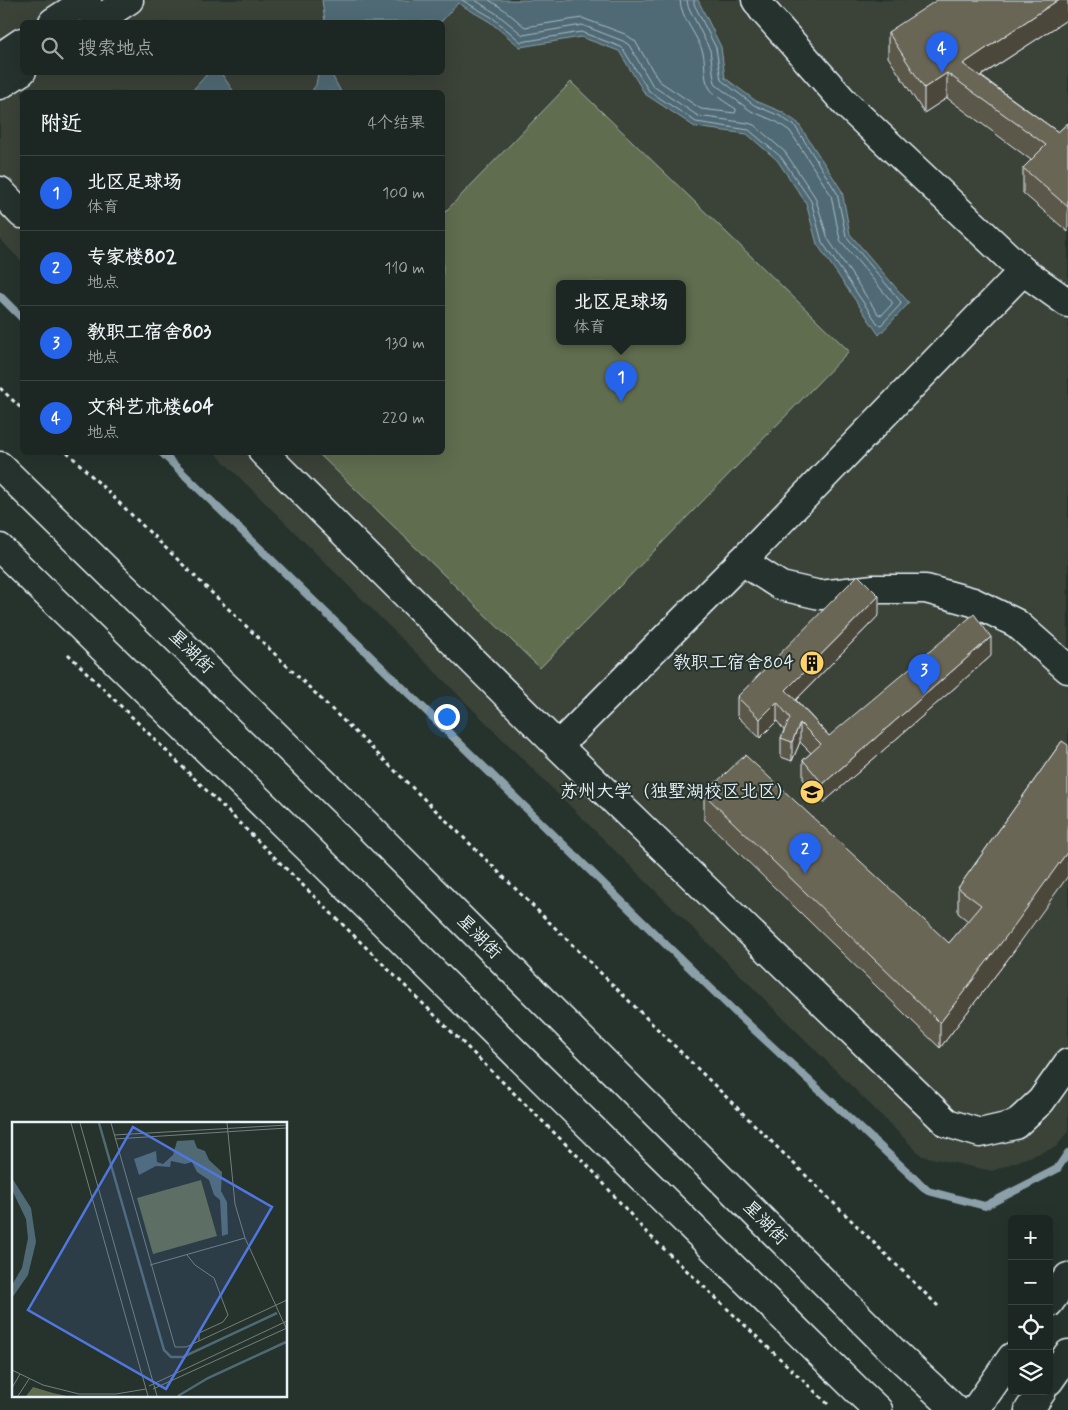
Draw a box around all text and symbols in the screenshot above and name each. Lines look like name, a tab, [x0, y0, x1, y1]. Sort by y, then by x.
search box	[20, 20, 445, 75]
pin: 4	[926, 32, 958, 73]
icon: search	[38, 34, 66, 62]
text: 搜索地点	[78, 36, 154, 61]
text: 附近	[40, 110, 82, 138]
text: 4个结果	[368, 113, 425, 134]
text: 北区足球场	[87, 170, 182, 195]
text: 1	[52, 183, 60, 204]
text: 100 m	[382, 183, 425, 204]
text: 体育	[87, 197, 119, 218]
text: 专家楼802	[87, 245, 177, 270]
text: 2	[52, 258, 60, 279]
text: 110 m	[384, 258, 425, 279]
text: 地点	[87, 272, 119, 293]
popup	[556, 280, 686, 345]
text: 北区足球场	[573, 290, 669, 315]
text: 体育	[573, 317, 606, 338]
text: 教职工宿舍803	[87, 320, 211, 345]
text: 3	[52, 333, 60, 354]
text: 130 m	[384, 333, 425, 354]
text: 地点	[87, 347, 119, 368]
pin: 1	[605, 361, 637, 402]
text: 文科艺术楼604	[87, 395, 214, 420]
text: 4	[51, 408, 61, 429]
text: 220 m	[382, 408, 425, 429]
text: 地点	[87, 422, 119, 443]
street label: 星湖街	[163, 625, 219, 679]
building icon: 教职工宿舍804	[799, 650, 825, 676]
place label: 教职工宿舍804	[673, 651, 794, 675]
pin: 3	[908, 654, 940, 695]
your location	[434, 704, 460, 730]
school or university icon: 苏州大学（独墅湖校区北区）	[799, 779, 825, 805]
place label: 苏州大学（独墅湖校区北区）	[560, 780, 794, 804]
pin: 2	[789, 833, 821, 874]
street label: 星湖街	[451, 909, 507, 965]
inset map	[12, 1122, 288, 1398]
street label: 星湖街	[737, 1195, 793, 1251]
map controls	[1008, 1215, 1053, 1395]
button: +	[1008, 1215, 1053, 1260]
button: −	[1008, 1260, 1053, 1305]
button: locate	[1008, 1305, 1053, 1350]
button: layers	[1008, 1350, 1053, 1395]

